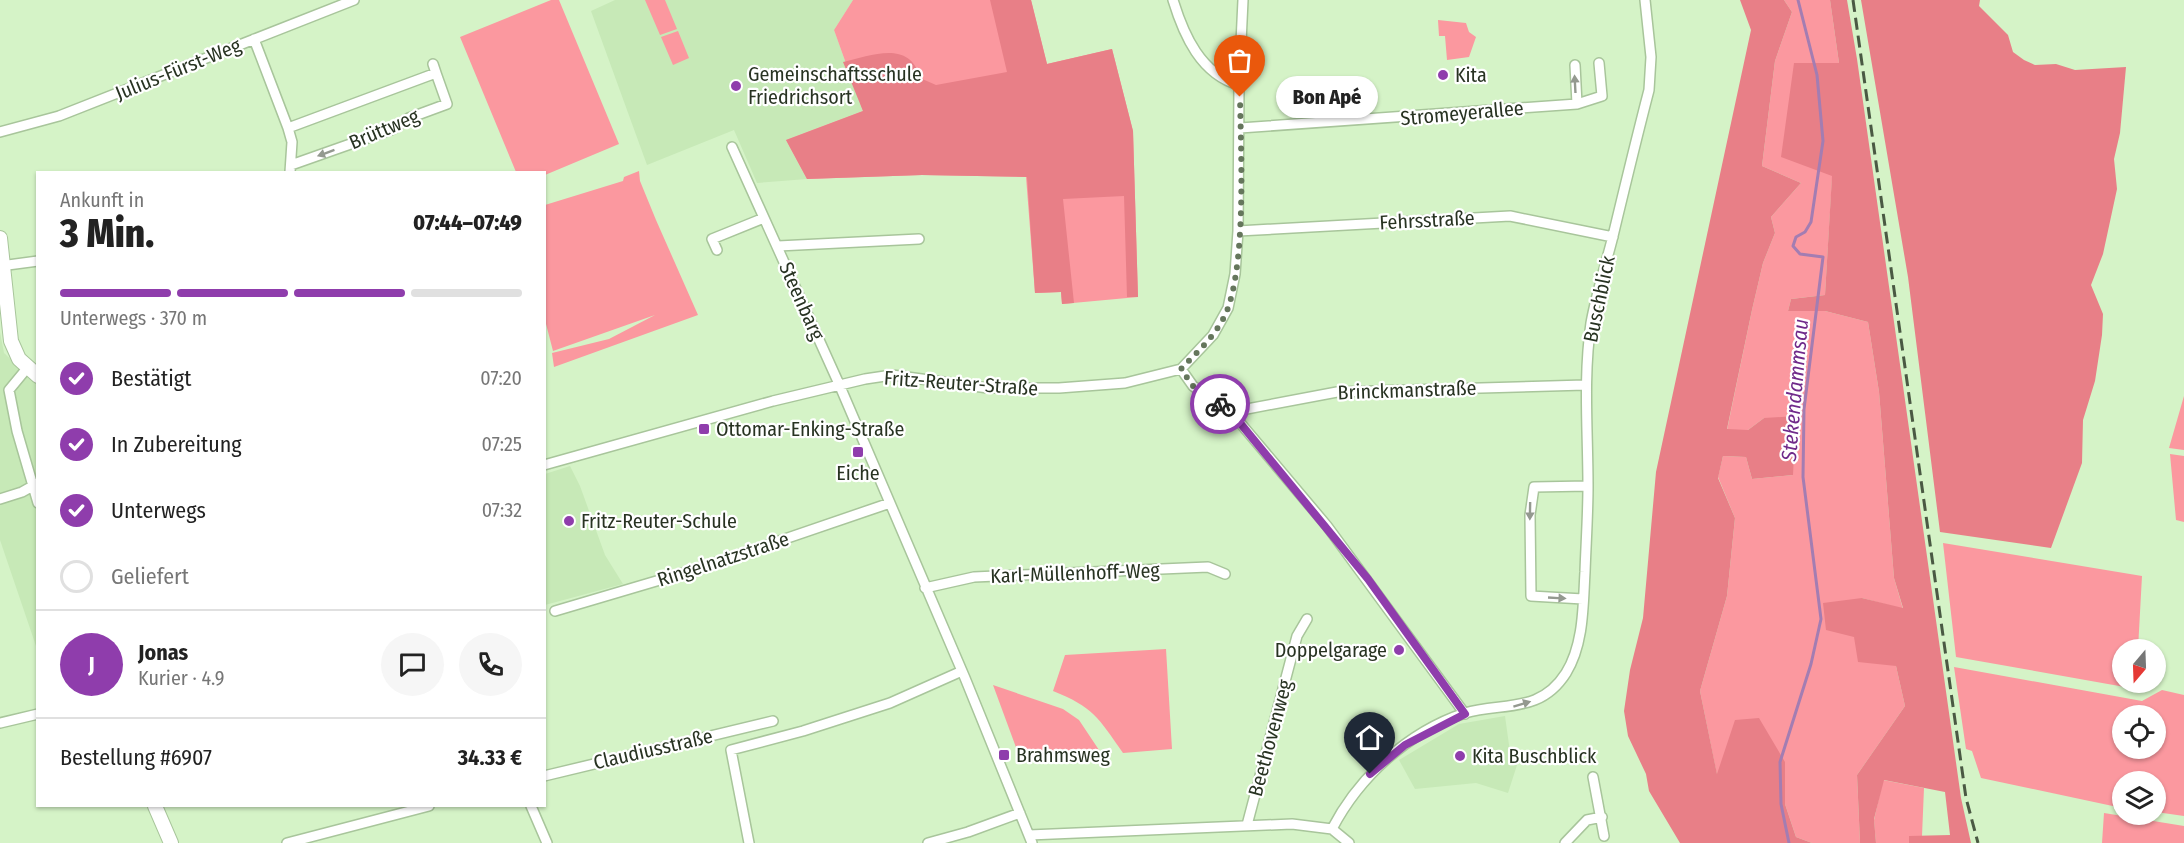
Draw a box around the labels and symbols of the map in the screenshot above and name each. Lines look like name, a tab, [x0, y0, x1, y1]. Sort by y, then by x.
street label: Julius-Fürst-Weg	[112, 33, 245, 105]
pin	[1214, 35, 1265, 97]
place label: Gemeinschaftsschule Friedrichsort	[748, 62, 922, 109]
place label: Kita	[1455, 63, 1487, 87]
marker: Kita	[1436, 68, 1450, 82]
one-way arrow	[1571, 75, 1580, 94]
callout: Bon Apé	[1276, 76, 1378, 118]
marker: Gemeinschaftsschule Friedrichsort	[729, 79, 743, 93]
street label: Stromeyerallee	[1399, 96, 1525, 130]
street label: Brüttweg	[345, 103, 423, 154]
one-way arrow	[317, 148, 335, 158]
street label: Fehrsstraße	[1379, 206, 1475, 234]
street label: Buschblick	[1578, 253, 1620, 344]
street label: Steenbarg	[774, 258, 830, 344]
water label: Stekendammsau	[1776, 318, 1814, 463]
street label: Fritz-Reuter-Straße	[883, 366, 1039, 400]
courier	[1190, 374, 1250, 434]
street label: Brinckmanstraße	[1337, 376, 1477, 404]
place label: Ottomar-Enking-Straße	[716, 417, 904, 441]
marker: Ottomar-Enking-Straße	[697, 422, 711, 436]
marker: Eiche	[851, 445, 865, 459]
place label: Eiche	[836, 461, 880, 485]
one-way arrow	[1526, 502, 1535, 521]
place label: Fritz-Reuter-Schule	[581, 509, 737, 533]
marker: Fritz-Reuter-Schule	[562, 514, 576, 528]
street label: Ringelnatzstraße	[654, 526, 792, 592]
street label: Karl-Müllenhoff-Weg	[990, 558, 1161, 588]
one-way arrow	[1548, 593, 1567, 602]
place label: Doppelgarage	[1275, 638, 1387, 662]
north arrow	[2112, 639, 2166, 693]
marker: Doppelgarage	[1392, 643, 1406, 657]
street label: Beethovenweg	[1243, 676, 1297, 799]
one-way arrow	[1513, 699, 1531, 708]
pin	[1344, 712, 1395, 774]
street label: Claudiusstraße	[591, 724, 715, 774]
place label: Brahmsweg	[1016, 743, 1110, 767]
place label: Kita Buschblick	[1472, 744, 1597, 768]
marker: Brahmsweg	[997, 748, 1011, 762]
marker: Kita Buschblick	[1453, 749, 1467, 763]

